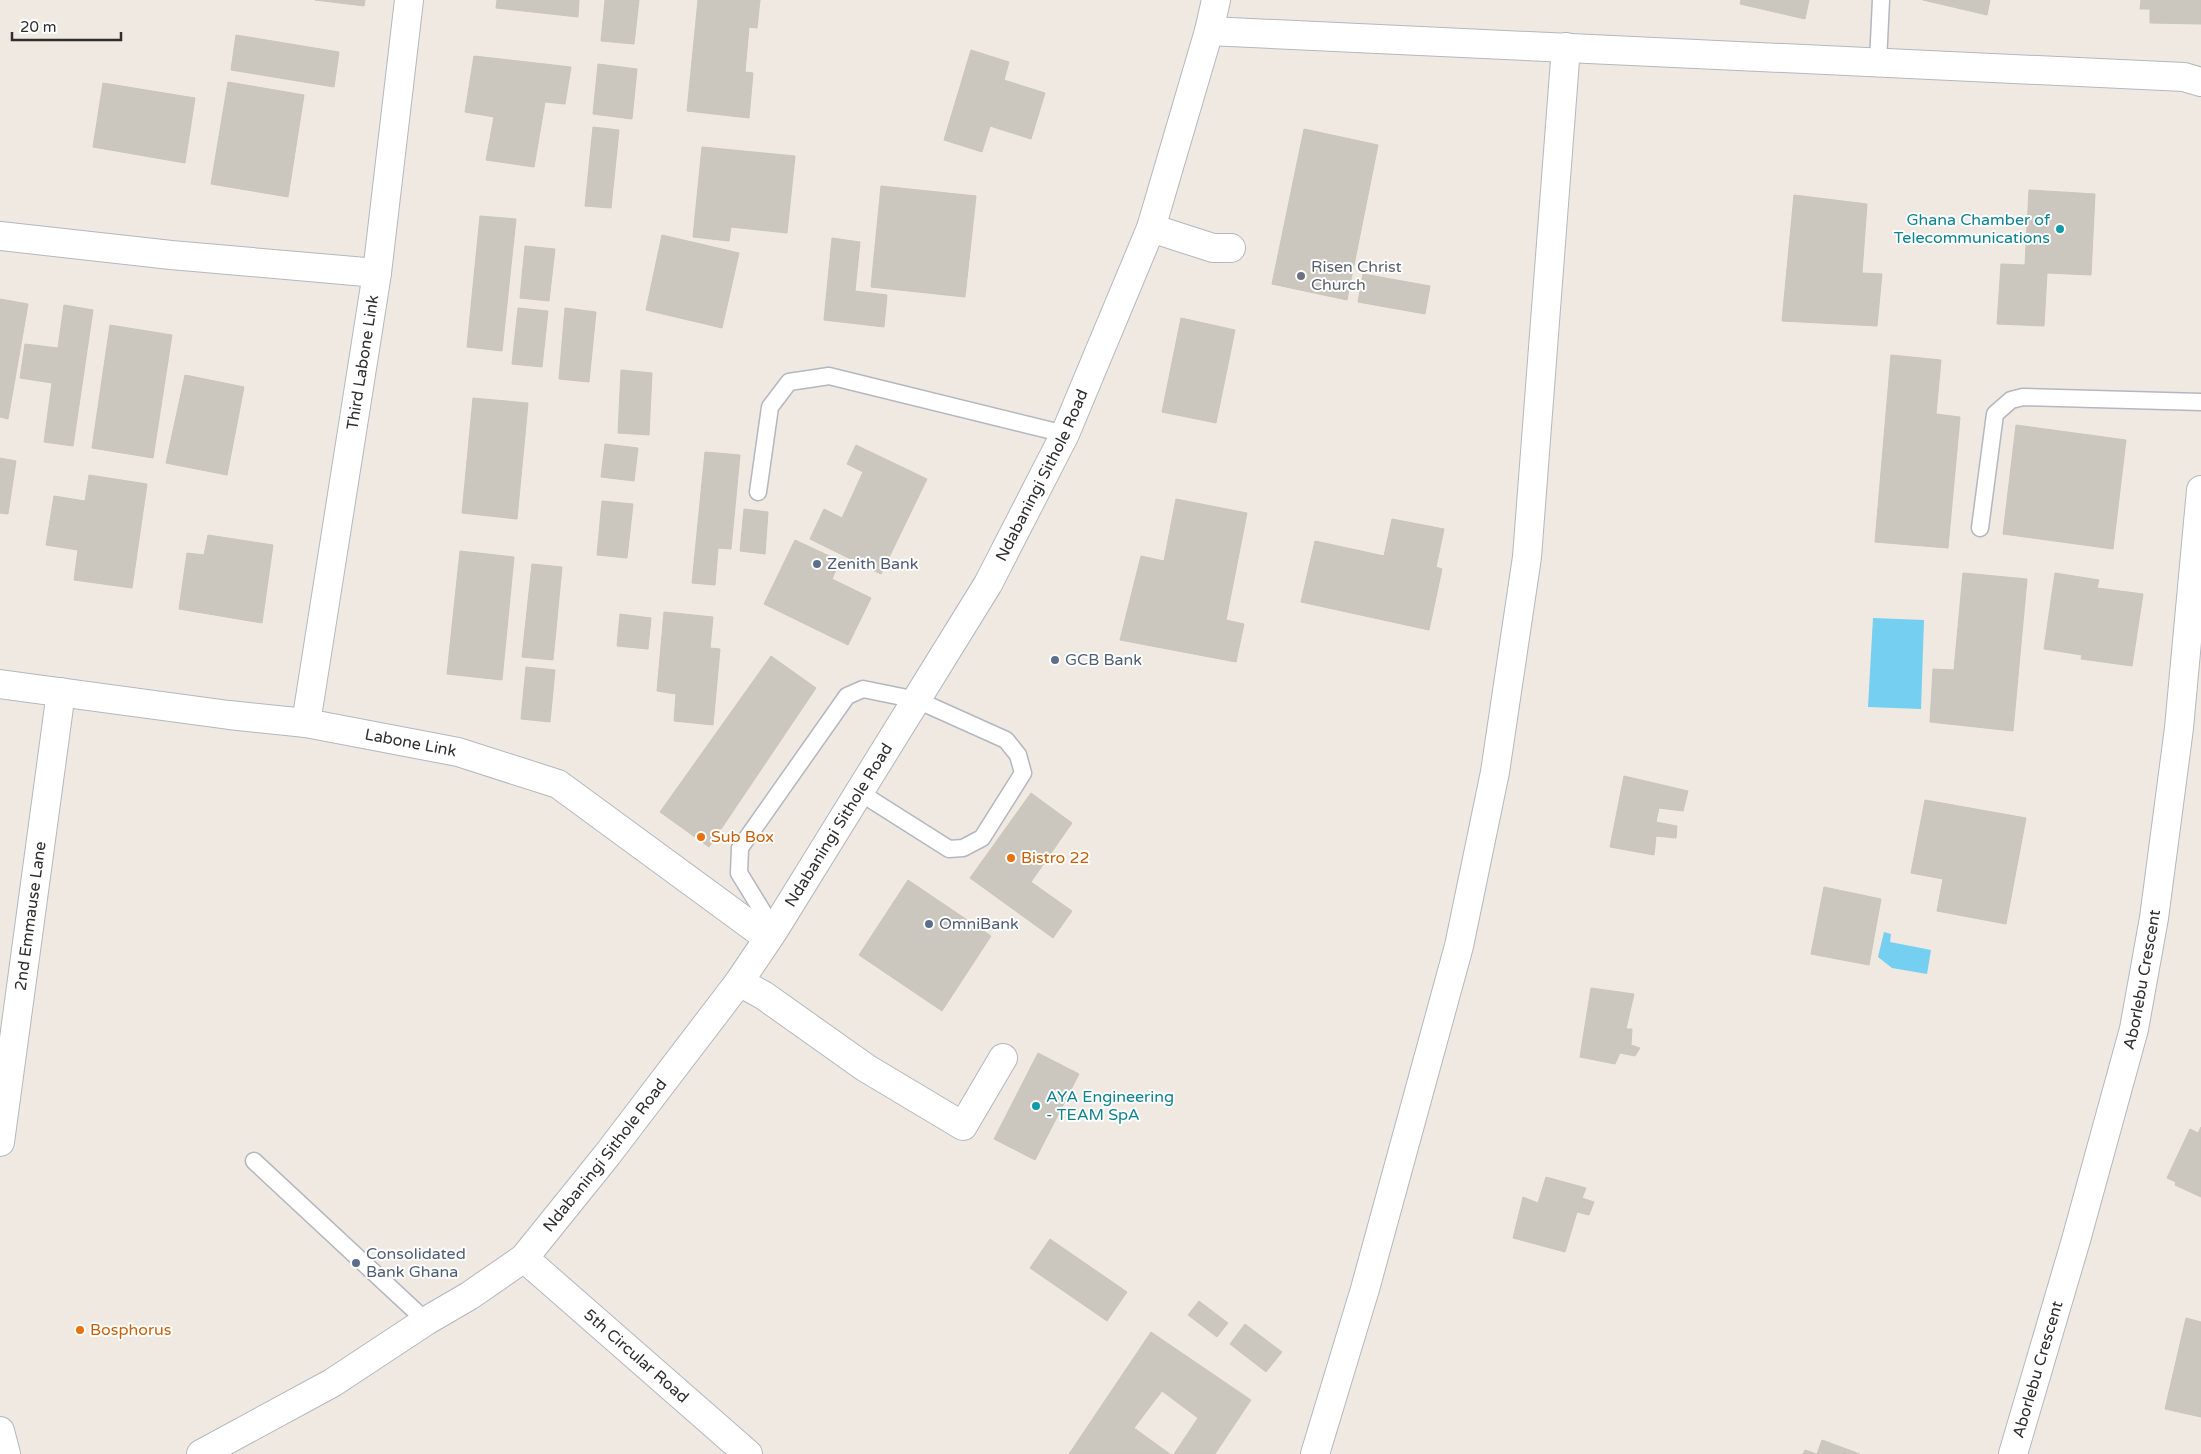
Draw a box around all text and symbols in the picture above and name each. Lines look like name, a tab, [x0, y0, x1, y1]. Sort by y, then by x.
scale bar	[12, 10, 121, 42]
text: 20 m	[20, 18, 57, 36]
place label: Ghana Chamber of Telecommunications	[1894, 210, 2051, 248]
marker: Ghana Chamber of Telecommunications	[2054, 223, 2066, 235]
place label: Risen Christ Church	[1311, 257, 1402, 295]
marker: Risen Christ Church	[1295, 270, 1307, 282]
street label: Third Labone Link	[342, 293, 383, 431]
street label: Ndabaningi Sithole Road	[991, 386, 1093, 565]
place label: Zenith Bank	[827, 554, 919, 574]
marker: Zenith Bank	[811, 558, 823, 570]
place label: GCB Bank	[1065, 650, 1142, 670]
marker: GCB Bank	[1049, 654, 1061, 666]
street label: Labone Link	[363, 724, 458, 762]
street label: Ndabaningi Sithole Road	[781, 739, 897, 911]
place label: Sub Box	[711, 827, 774, 847]
marker: Sub Box	[695, 831, 707, 843]
street label: 2nd Emmause Lane	[11, 840, 51, 992]
place label: Bistro 22	[1021, 848, 1090, 868]
marker: Bistro 22	[1005, 852, 1017, 864]
street label: Aborlebu Crescent	[2119, 909, 2165, 1052]
place label: OmniBank	[939, 914, 1019, 934]
marker: OmniBank	[923, 918, 935, 930]
street label: Ndabaningi Sithole Road	[539, 1075, 671, 1236]
place label: AYA Engineering - TEAM SpA	[1046, 1087, 1174, 1125]
marker: AYA Engineering - TEAM SpA	[1030, 1100, 1042, 1112]
place label: Consolidated Bank Ghana	[366, 1244, 466, 1282]
marker: Consolidated Bank Ghana	[350, 1257, 362, 1269]
street label: Aborlebu Crescent	[2008, 1299, 2067, 1440]
street label: 5th Circular Road	[580, 1305, 693, 1407]
place label: Bosphorus	[90, 1320, 172, 1340]
marker: Bosphorus	[74, 1324, 86, 1336]

